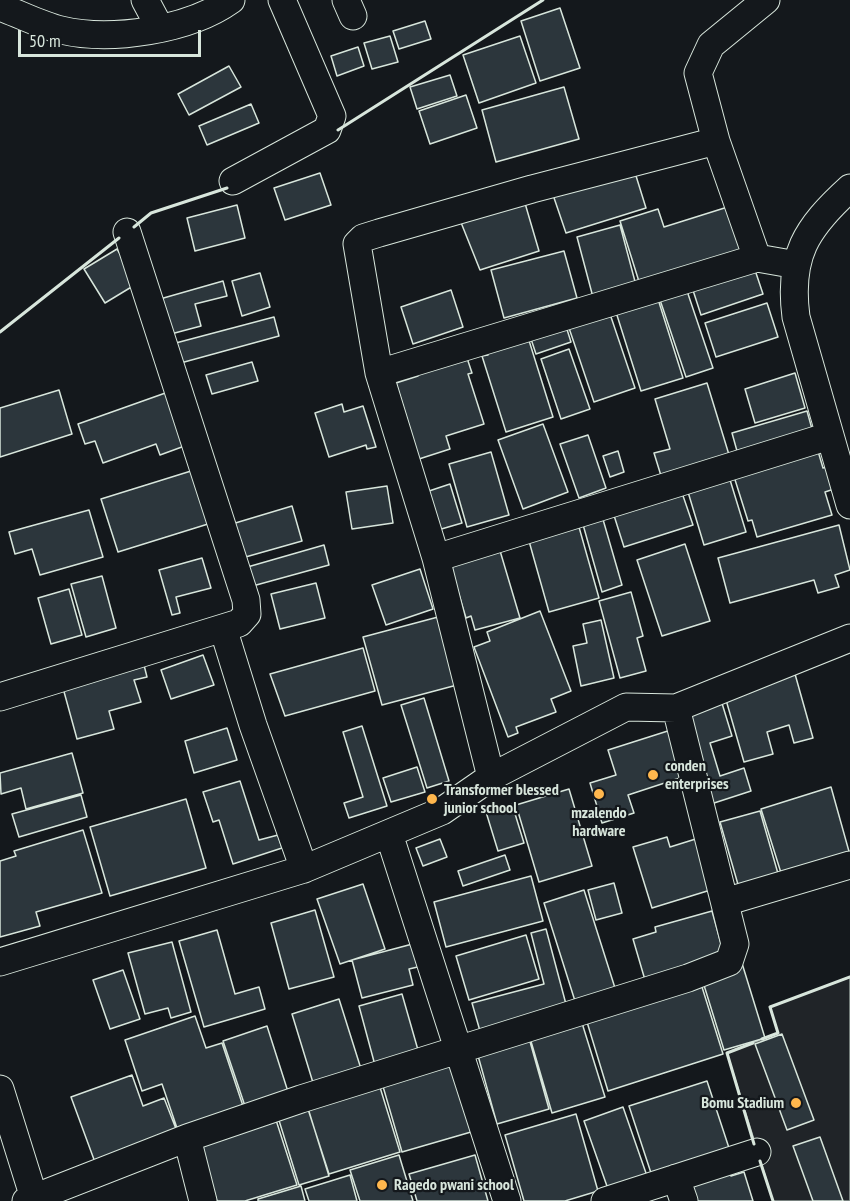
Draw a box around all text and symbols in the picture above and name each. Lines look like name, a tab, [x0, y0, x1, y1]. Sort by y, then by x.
scale bar	[21, 18, 204, 56]
text: 50 m	[29, 29, 61, 52]
place label: conden enterprises	[665, 756, 729, 794]
marker: conden enterprises	[646, 768, 660, 782]
place label: Transformer blessed junior school	[444, 780, 559, 818]
marker: mzalendo hardware	[592, 787, 606, 801]
marker: Transformer blessed junior school	[425, 792, 439, 806]
place label: mzalendo hardware	[571, 803, 627, 841]
place label: Bomu Stadium	[701, 1093, 784, 1113]
marker: Bomu Stadium	[789, 1096, 803, 1110]
place label: Ragedo pwani school	[394, 1175, 514, 1195]
marker: Ragedo pwani school	[375, 1178, 389, 1192]

